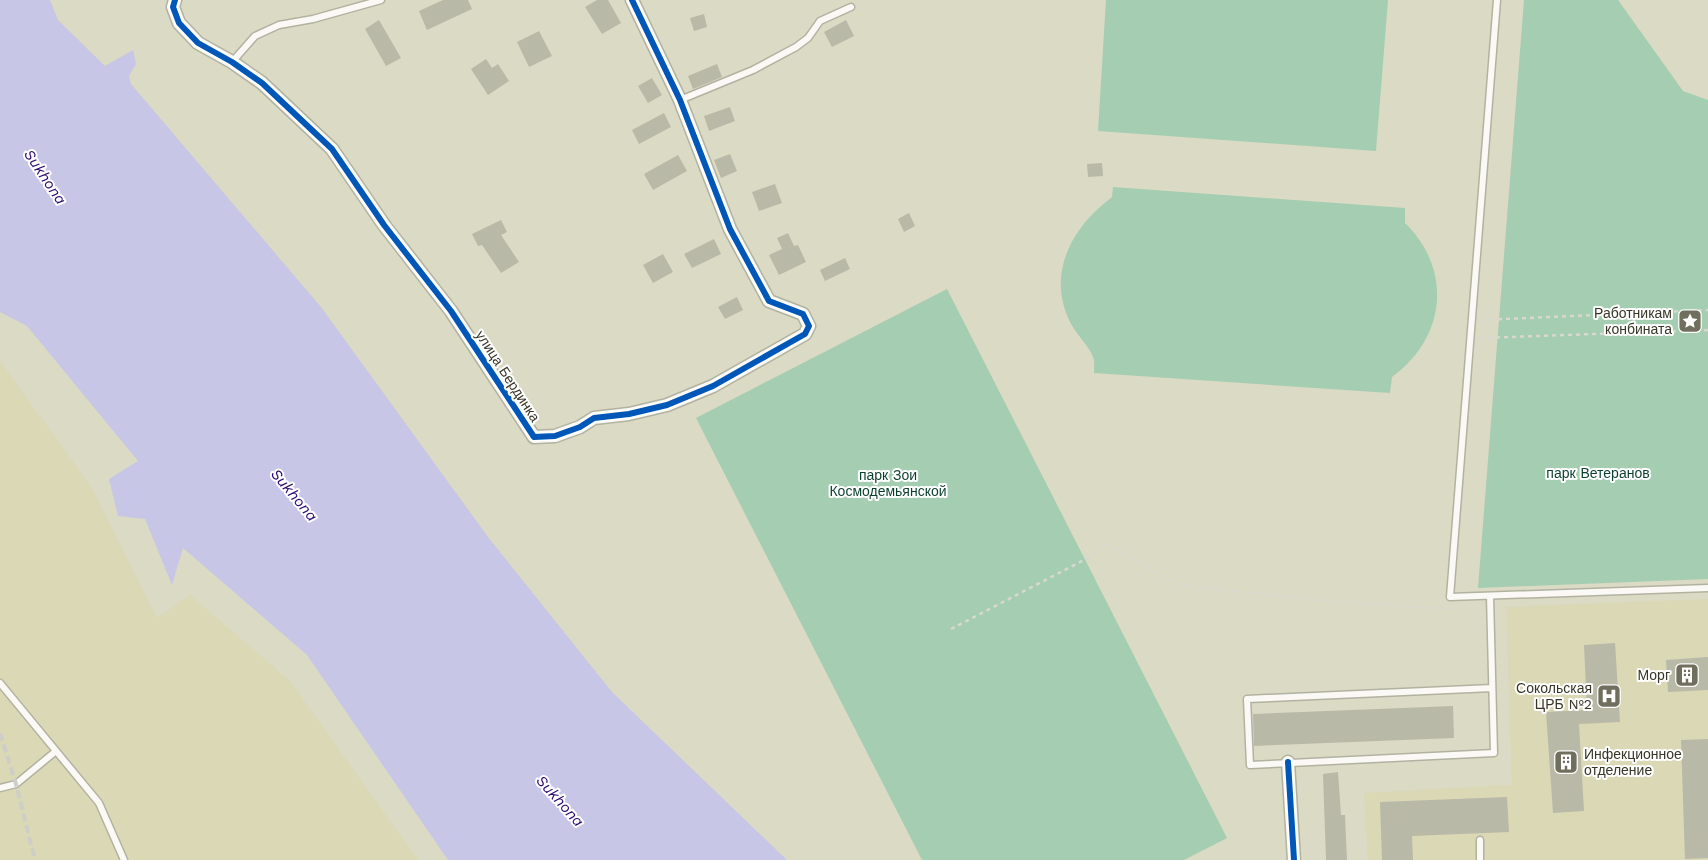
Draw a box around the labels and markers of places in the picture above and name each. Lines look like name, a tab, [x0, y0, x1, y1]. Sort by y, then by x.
place label: Работникам конбината	[1594, 305, 1672, 337]
place icon: Работникам конбината	[1677, 308, 1703, 334]
building icon: Морг	[1674, 662, 1700, 688]
place label: Морг	[1638, 667, 1670, 683]
place label: Сокольская ЦРБ №2	[1516, 680, 1592, 712]
hospital icon: Сокольская ЦРБ №2	[1596, 683, 1622, 709]
place label: Инфекционное отделение	[1584, 746, 1682, 778]
building icon: Инфекционное отделение	[1553, 749, 1579, 775]

